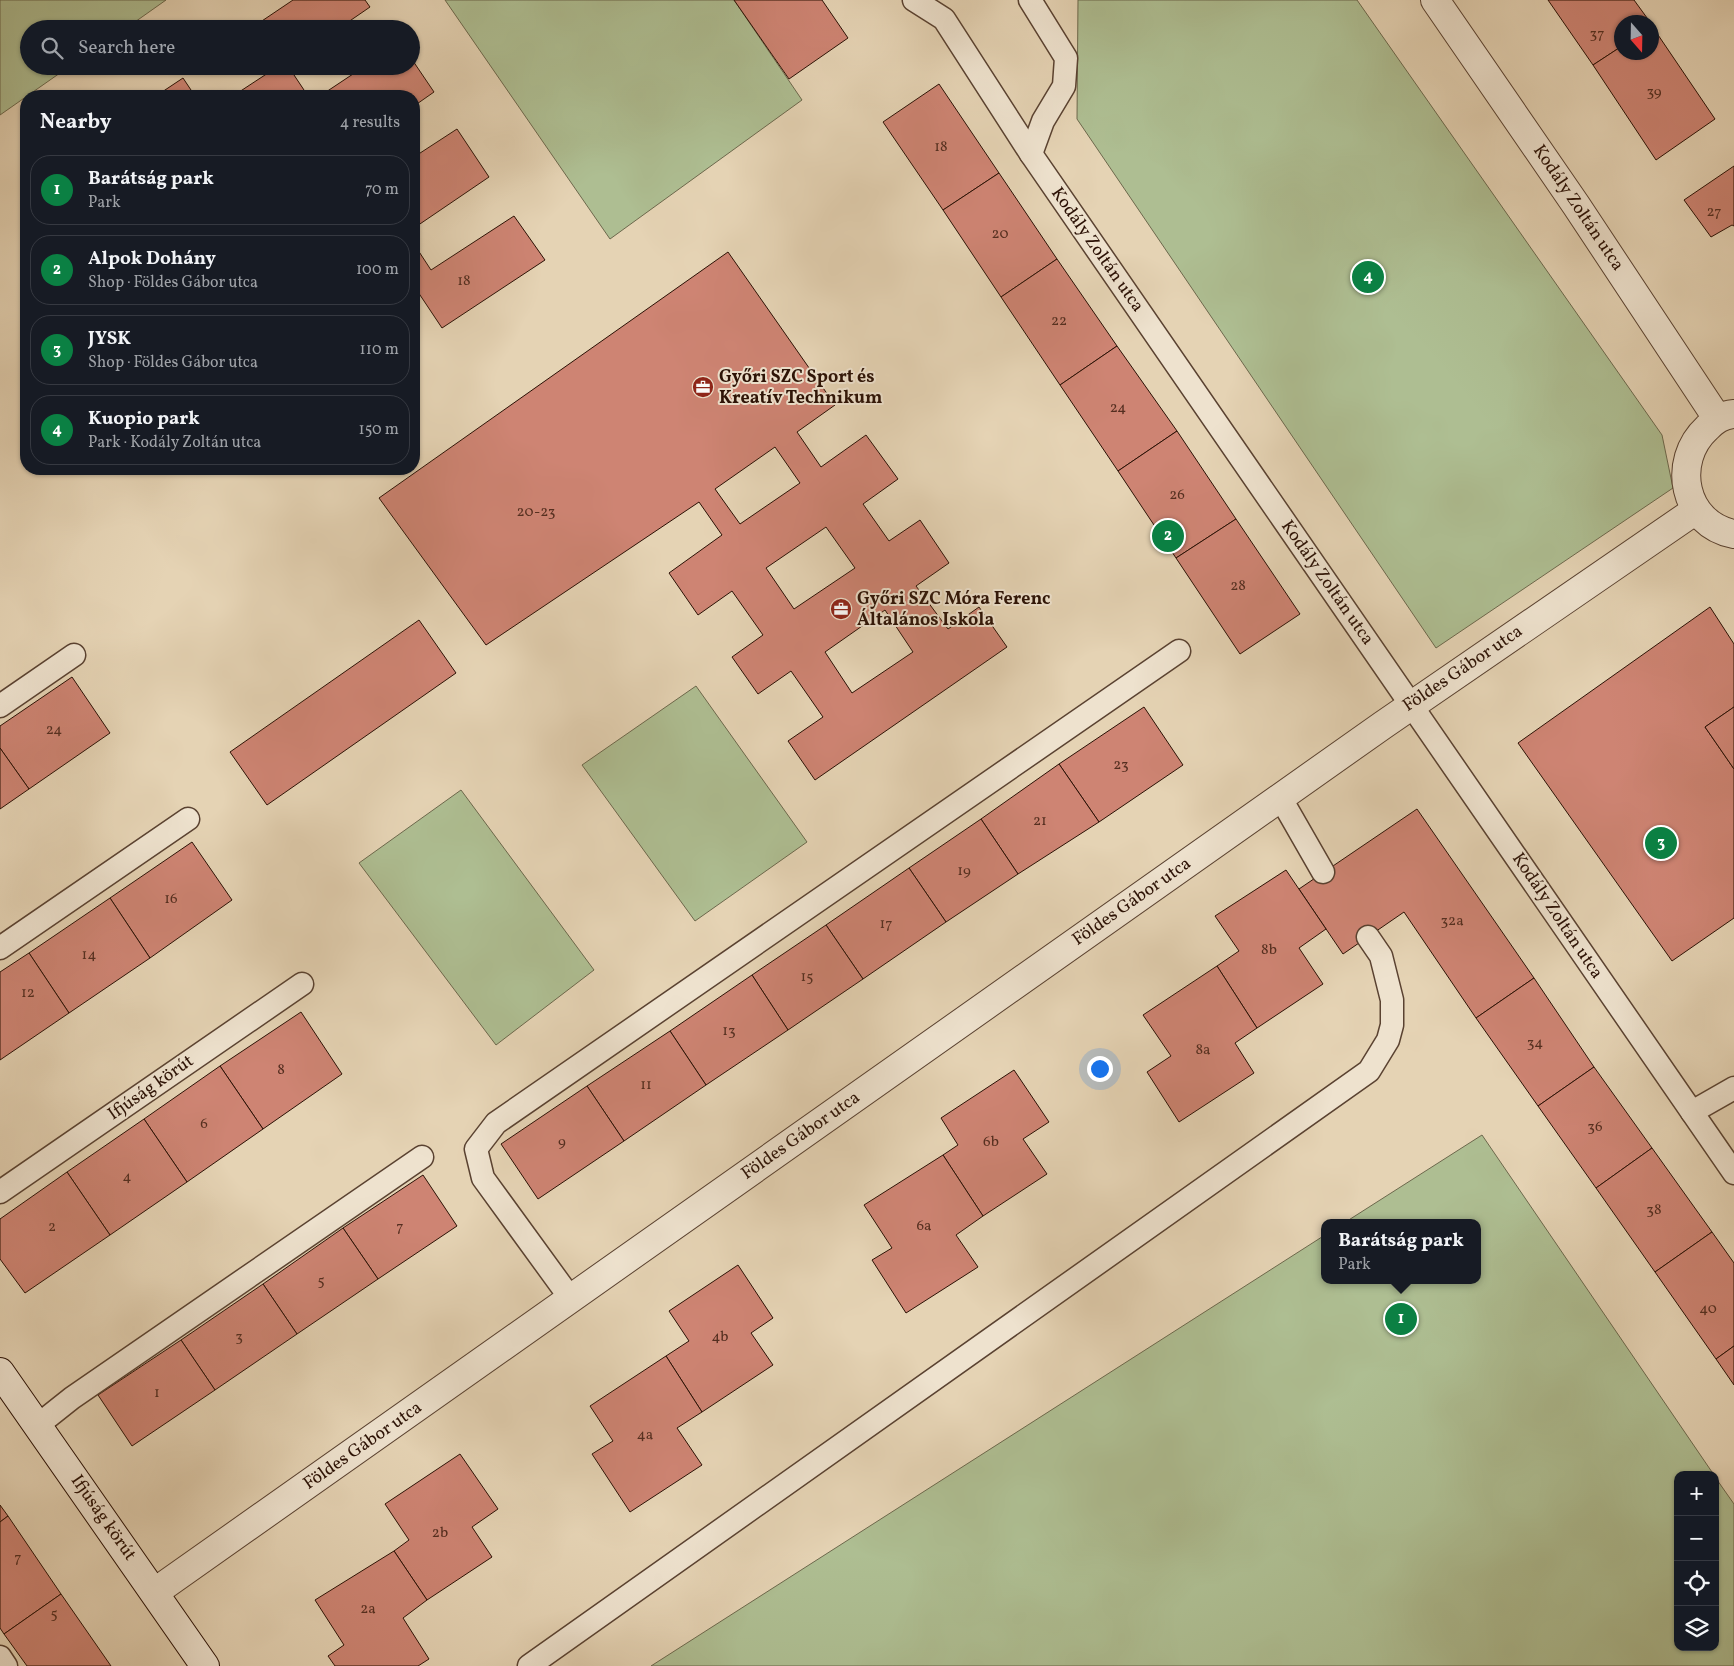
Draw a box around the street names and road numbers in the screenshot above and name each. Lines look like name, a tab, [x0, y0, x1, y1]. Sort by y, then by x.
street label: Kodály Zoltán utca	[1526, 140, 1630, 276]
street label: Kodály Zoltán utca	[1044, 182, 1150, 318]
street label: Kodály Zoltán utca	[1274, 515, 1380, 651]
street label: Földes Gábor utca	[1398, 619, 1528, 718]
street label: Kodály Zoltán utca	[1505, 848, 1609, 984]
street label: Földes Gábor utca	[1068, 852, 1197, 952]
street label: Ifjúság körút	[103, 1049, 199, 1127]
street label: Földes Gábor utca	[737, 1086, 866, 1186]
street label: Földes Gábor utca	[299, 1396, 428, 1496]
street label: Ifjúság körút	[64, 1470, 142, 1566]

